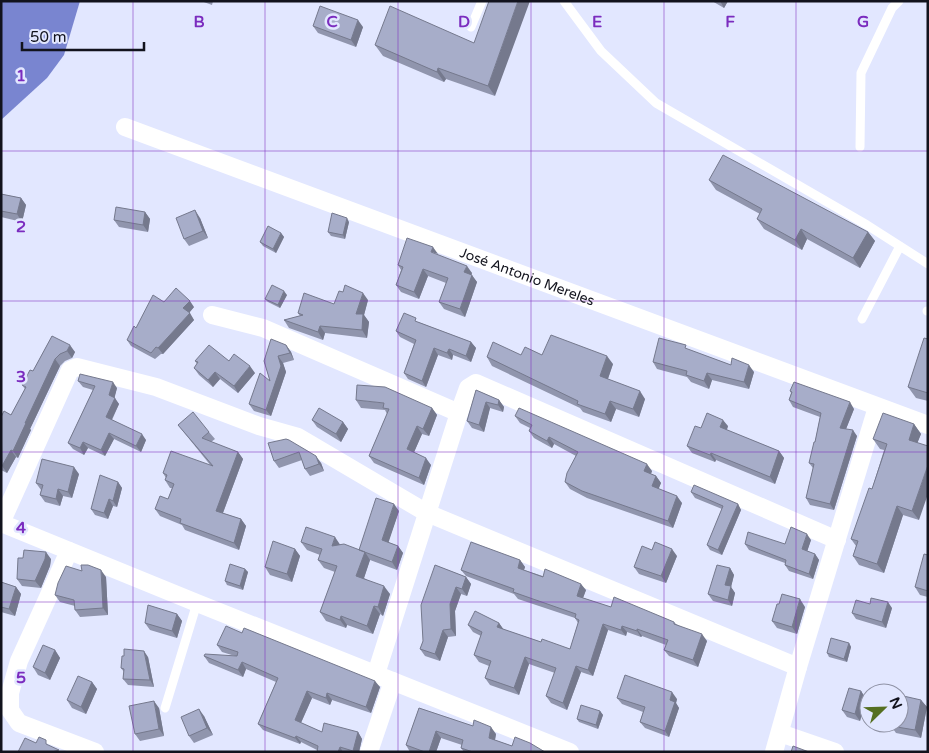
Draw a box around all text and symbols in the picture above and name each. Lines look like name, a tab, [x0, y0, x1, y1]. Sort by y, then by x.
text: B	[193, 12, 205, 32]
text: C	[326, 12, 338, 32]
text: D	[458, 12, 470, 32]
text: E	[592, 12, 602, 32]
text: F	[725, 12, 735, 32]
text: G	[857, 12, 869, 32]
scale bar	[22, 20, 145, 52]
text: 50 m	[30, 28, 67, 46]
text: 1	[16, 66, 26, 86]
text: 2	[16, 217, 26, 237]
street label: José Antonio Mereles	[457, 243, 597, 309]
text: 3	[16, 367, 26, 387]
text: 4	[16, 518, 26, 538]
text: 5	[16, 668, 26, 688]
north arrow	[859, 683, 909, 733]
text: N	[885, 695, 906, 712]

